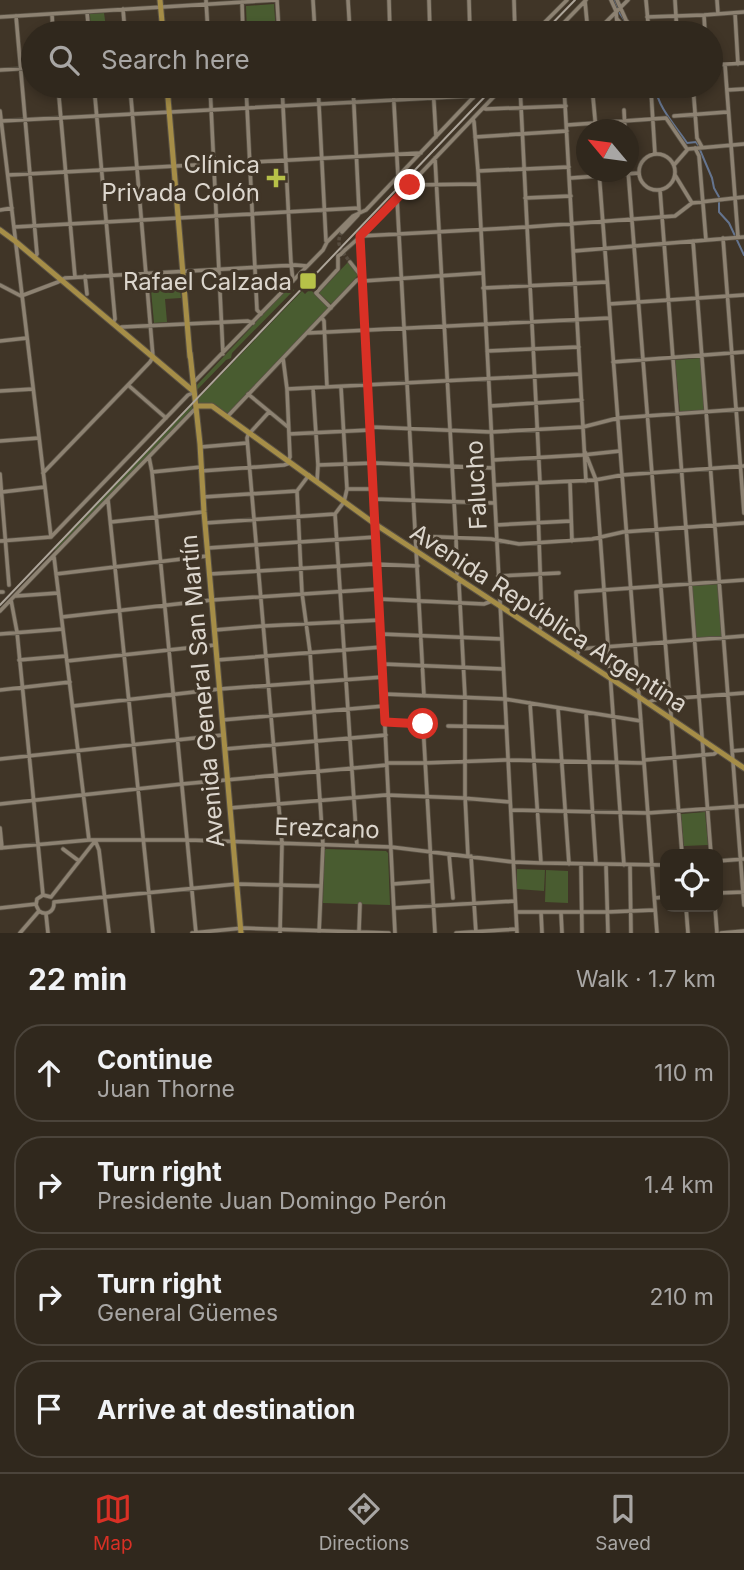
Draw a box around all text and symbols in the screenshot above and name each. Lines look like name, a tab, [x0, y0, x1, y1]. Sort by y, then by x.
search box	[21, 21, 723, 98]
icon: search	[45, 41, 83, 79]
text: Search here	[101, 44, 250, 75]
north arrow	[576, 119, 639, 182]
place label: Clínica Privada Colón	[101, 150, 260, 207]
marker: Clínica Privada Colón	[266, 168, 286, 188]
route end	[394, 169, 425, 200]
place label: Rafael Calzada	[123, 267, 292, 296]
marker: Rafael Calzada	[298, 271, 318, 291]
street label: Falucho	[459, 440, 493, 530]
street label: Avenida República Argentina	[405, 517, 693, 719]
street label: Avenida General San Martín	[174, 533, 230, 849]
route start	[407, 708, 438, 739]
street label: Erezcano	[274, 812, 380, 844]
map controls	[660, 849, 723, 912]
button: locate	[660, 849, 723, 912]
text: 22 min	[28, 961, 127, 997]
text: Walk · 1.7 km	[576, 965, 716, 993]
text: Continue	[97, 1044, 213, 1075]
icon: ahead	[30, 1054, 68, 1092]
text: 110 m	[654, 1059, 714, 1087]
text: Juan Thorne	[97, 1075, 235, 1103]
text: Turn right	[97, 1156, 222, 1187]
icon: right	[30, 1166, 68, 1204]
text: 1.4 km	[644, 1171, 714, 1199]
text: Presidente Juan Domingo Perón	[97, 1187, 447, 1215]
text: Turn right	[97, 1268, 222, 1299]
icon: right	[30, 1278, 68, 1316]
text: 210 m	[649, 1283, 714, 1311]
text: General Güemes	[97, 1299, 278, 1327]
icon: arrive	[30, 1390, 68, 1428]
text: Arrive at destination	[97, 1394, 356, 1425]
tab: Map	[93, 1490, 133, 1555]
tab: Directions	[319, 1490, 409, 1555]
tab: Saved	[595, 1490, 651, 1555]

